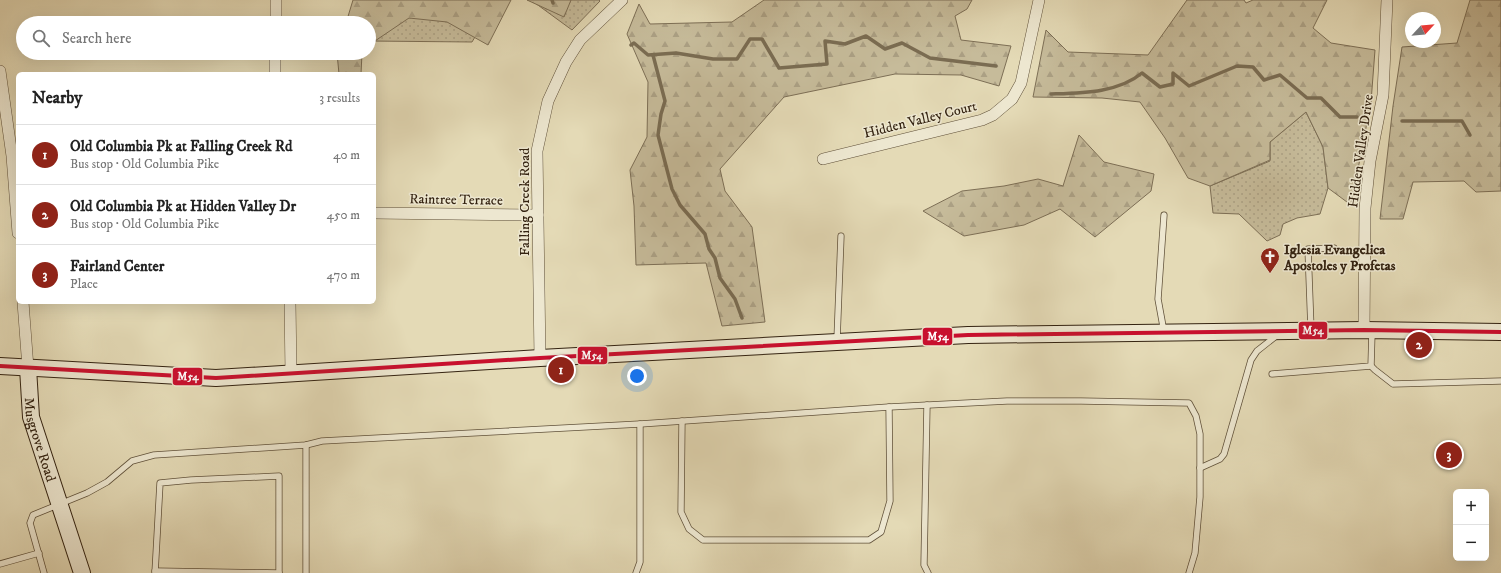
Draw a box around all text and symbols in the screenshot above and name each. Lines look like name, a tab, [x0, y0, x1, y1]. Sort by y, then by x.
north arrow	[1405, 12, 1441, 48]
search box	[16, 16, 376, 60]
icon: search	[30, 27, 52, 49]
text: Search here	[62, 29, 131, 48]
text: Nearby	[32, 87, 82, 109]
text: 3 results	[319, 90, 360, 106]
street label: Hidden Valley Drive	[1344, 93, 1378, 209]
street label: Hidden Valley Court	[862, 97, 979, 143]
text: Old Columbia Pk at Falling Creek Rd	[70, 137, 292, 156]
text: 1	[43, 147, 47, 163]
text: 40 m	[333, 147, 360, 163]
street label: Falling Creek Road	[516, 148, 534, 256]
text: Bus stop · Old Columbia Pike	[70, 156, 219, 172]
street label: Raintree Terrace	[409, 190, 503, 210]
text: Old Columbia Pk at Hidden Valley Dr	[70, 197, 296, 216]
text: 2	[42, 207, 48, 223]
text: 450 m	[327, 207, 360, 223]
text: Bus stop · Old Columbia Pike	[70, 216, 219, 232]
place label: Iglesia Evangelica Apostoles y Profetas	[1283, 241, 1396, 275]
church icon: Iglesia Evangelica Apostoles y Profetas	[1259, 246, 1281, 274]
text: Fairland Center	[70, 257, 164, 276]
text: 3	[43, 267, 47, 283]
text: 470 m	[327, 267, 360, 283]
text: Place	[70, 276, 98, 292]
line badge: M54	[1298, 321, 1328, 340]
text: M54	[1302, 324, 1324, 338]
line badge: M54	[922, 327, 953, 346]
text: M54	[927, 330, 949, 344]
pin: 2	[1406, 330, 1432, 360]
line badge: M54	[577, 346, 608, 365]
text: M54	[581, 349, 603, 363]
pin: 1	[548, 355, 574, 385]
your location	[627, 366, 647, 386]
line badge: M54	[172, 367, 203, 386]
text: M54	[177, 370, 199, 384]
street label: Musgrove Road	[20, 397, 60, 484]
pin: 3	[1436, 440, 1462, 470]
map controls	[1453, 489, 1489, 561]
button: +	[1453, 489, 1489, 525]
button: −	[1453, 525, 1489, 561]

